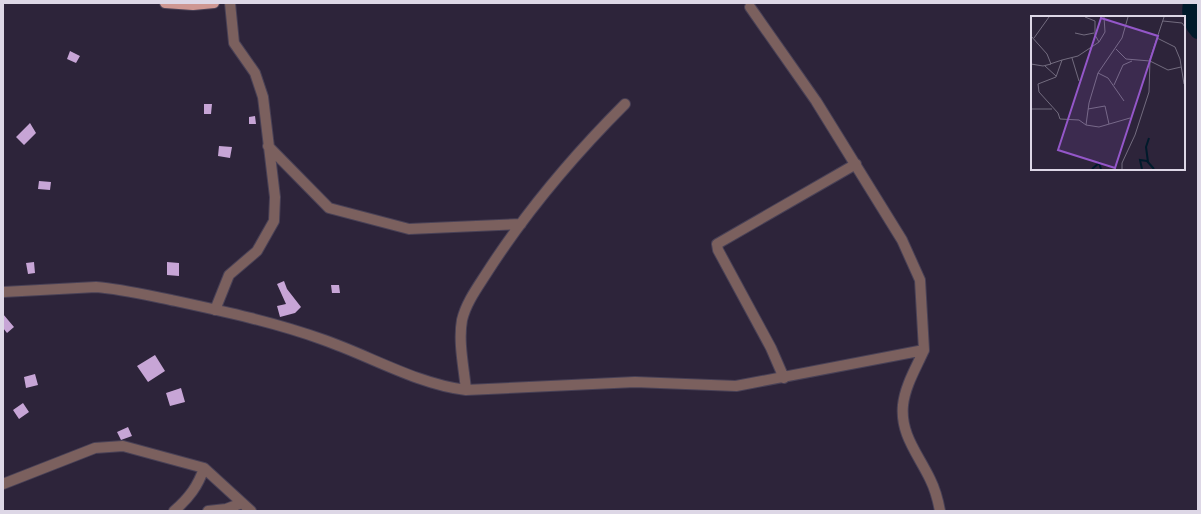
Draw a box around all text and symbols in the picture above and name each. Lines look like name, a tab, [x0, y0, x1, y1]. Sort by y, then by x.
inset map	[1031, 16, 1185, 170]

